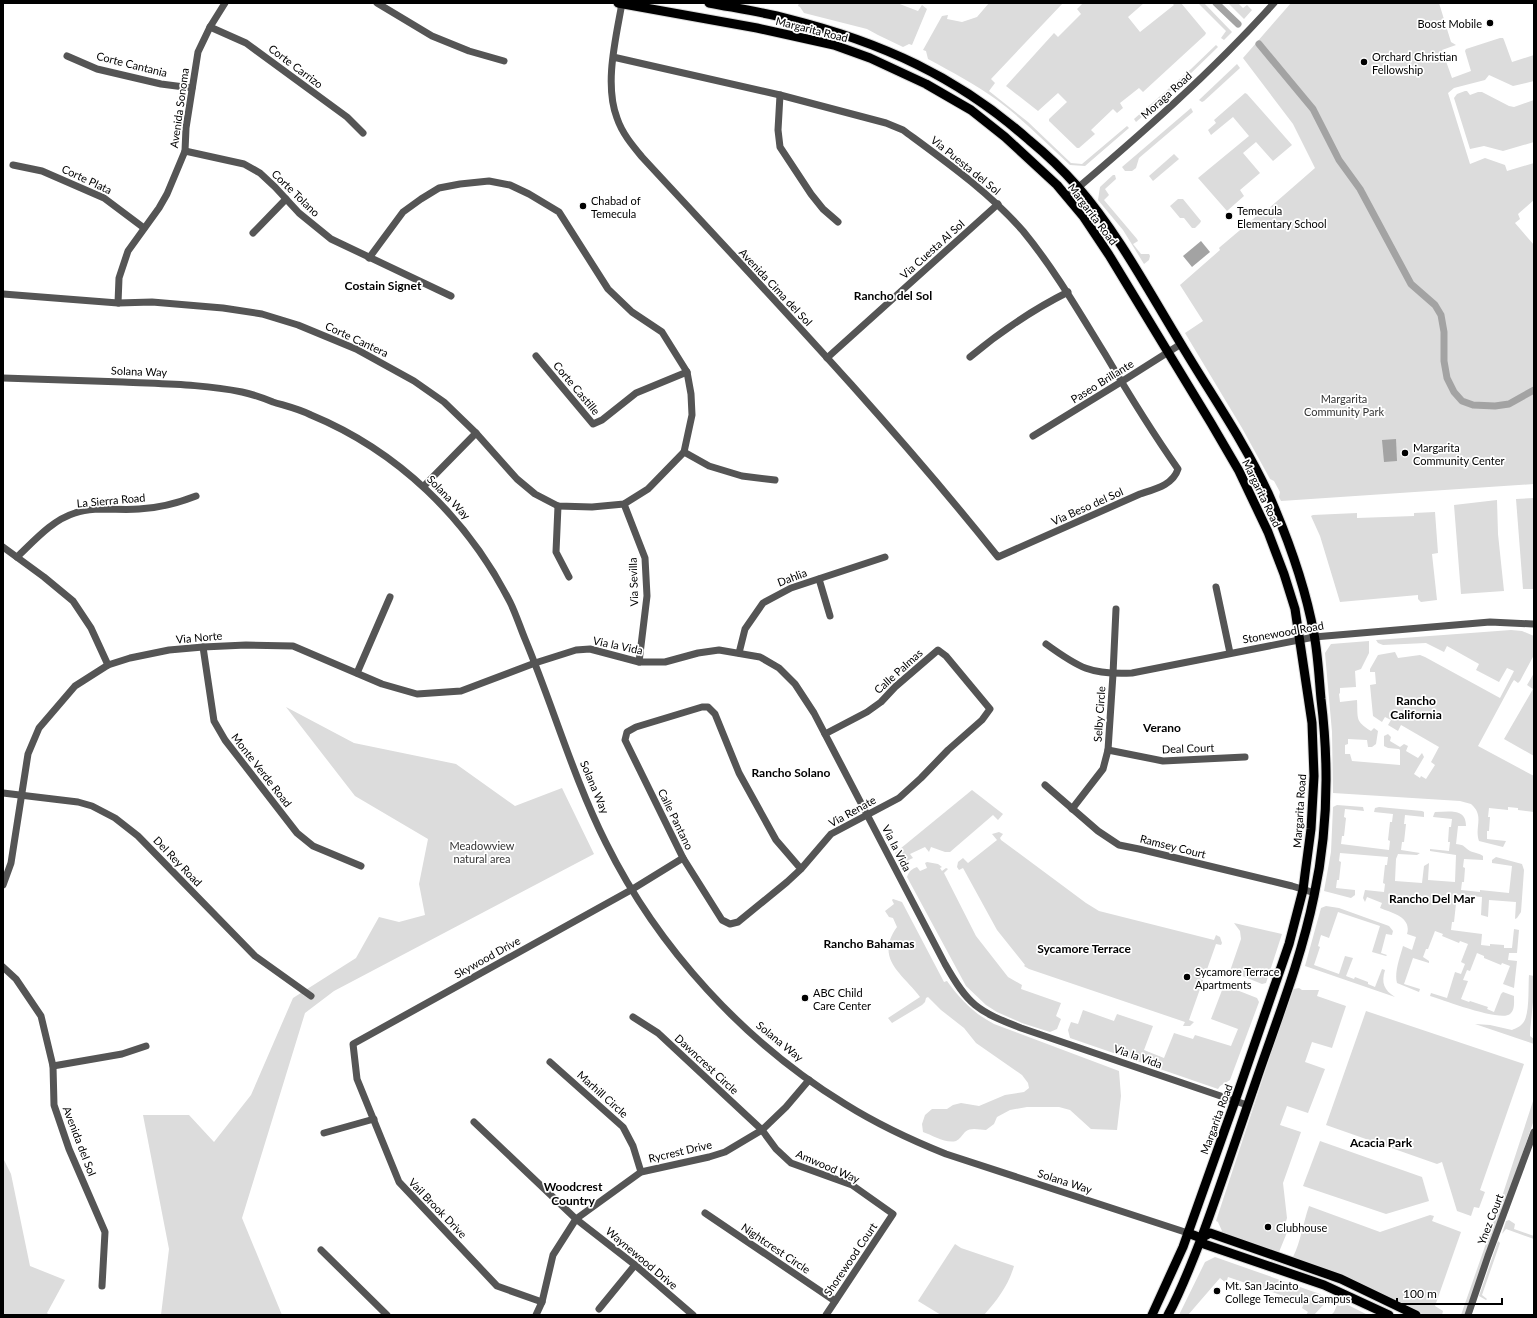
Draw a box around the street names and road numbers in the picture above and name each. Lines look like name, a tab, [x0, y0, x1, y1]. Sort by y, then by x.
street label: Margarita Road	[775, 14, 849, 44]
street label: Corte Carrizo	[266, 41, 326, 91]
street label: Corte Cantania	[95, 49, 169, 79]
street label: Avenida Sonoma	[167, 67, 191, 149]
street label: Moraga Road	[1138, 69, 1194, 121]
street label: Via Puesta del Sol	[928, 133, 1004, 197]
street label: Corte Plata	[60, 162, 114, 196]
street label: Corte Tolano	[269, 167, 323, 219]
street label: Margarita Road	[1066, 181, 1120, 247]
street label: Via Cuesta Al Sol	[897, 217, 967, 281]
street label: Avenida Cima del Sol	[737, 246, 815, 328]
street label: Corte Cantera	[323, 319, 391, 359]
street label: Paseo Brillante	[1068, 356, 1136, 405]
street label: Corte Castille	[551, 359, 603, 417]
street label: Solana Way	[111, 364, 168, 378]
street label: Margarita Road	[1240, 457, 1284, 529]
street label: Solana Way	[425, 472, 473, 522]
street label: Via Beso del Sol	[1049, 484, 1125, 528]
street label: La Sierra Road	[76, 491, 146, 509]
street label: Via Sevilla	[626, 557, 640, 607]
street label: Dahlia	[775, 565, 809, 589]
street label: Stonewood Road	[1241, 618, 1325, 646]
street label: Via Norte	[175, 628, 223, 646]
street label: Via la Vida	[592, 633, 644, 657]
street label: Calle Palmas	[871, 646, 925, 696]
street label: Selby Circle	[1091, 685, 1107, 742]
street label: Monte Verde Road	[229, 731, 295, 809]
street label: Deal Court	[1162, 741, 1215, 755]
street label: Solana Way	[578, 759, 612, 816]
street label: Margarita Road	[1290, 774, 1308, 848]
street label: Calle Pantano	[656, 786, 696, 852]
street label: Via Renate	[826, 793, 878, 829]
street label: Via la Vida	[880, 823, 914, 873]
street label: Ramsey Court	[1139, 832, 1207, 860]
street label: Del Rey Road	[151, 833, 205, 889]
street label: Skywood Drive	[452, 933, 522, 980]
street label: Solana Way	[754, 1018, 806, 1064]
street label: Dawncrest Circle	[672, 1031, 742, 1097]
street label: Via la Vida	[1112, 1042, 1164, 1070]
street label: Marhill Circle	[575, 1068, 631, 1120]
street label: Margarita Road	[1197, 1082, 1235, 1156]
street label: Avenida del Sol	[61, 1104, 99, 1178]
street label: Rycrest Drive	[647, 1137, 713, 1165]
street label: Amwood Way	[794, 1147, 862, 1185]
street label: Solana Way	[1036, 1166, 1094, 1196]
street label: Vail Brook Drive	[406, 1175, 470, 1241]
street label: Ynez Court	[1474, 1192, 1506, 1246]
street label: Nightcrest Circle	[739, 1220, 813, 1276]
street label: Shorewood Court	[821, 1220, 879, 1298]
street label: Waynewood Drive	[603, 1224, 681, 1292]

